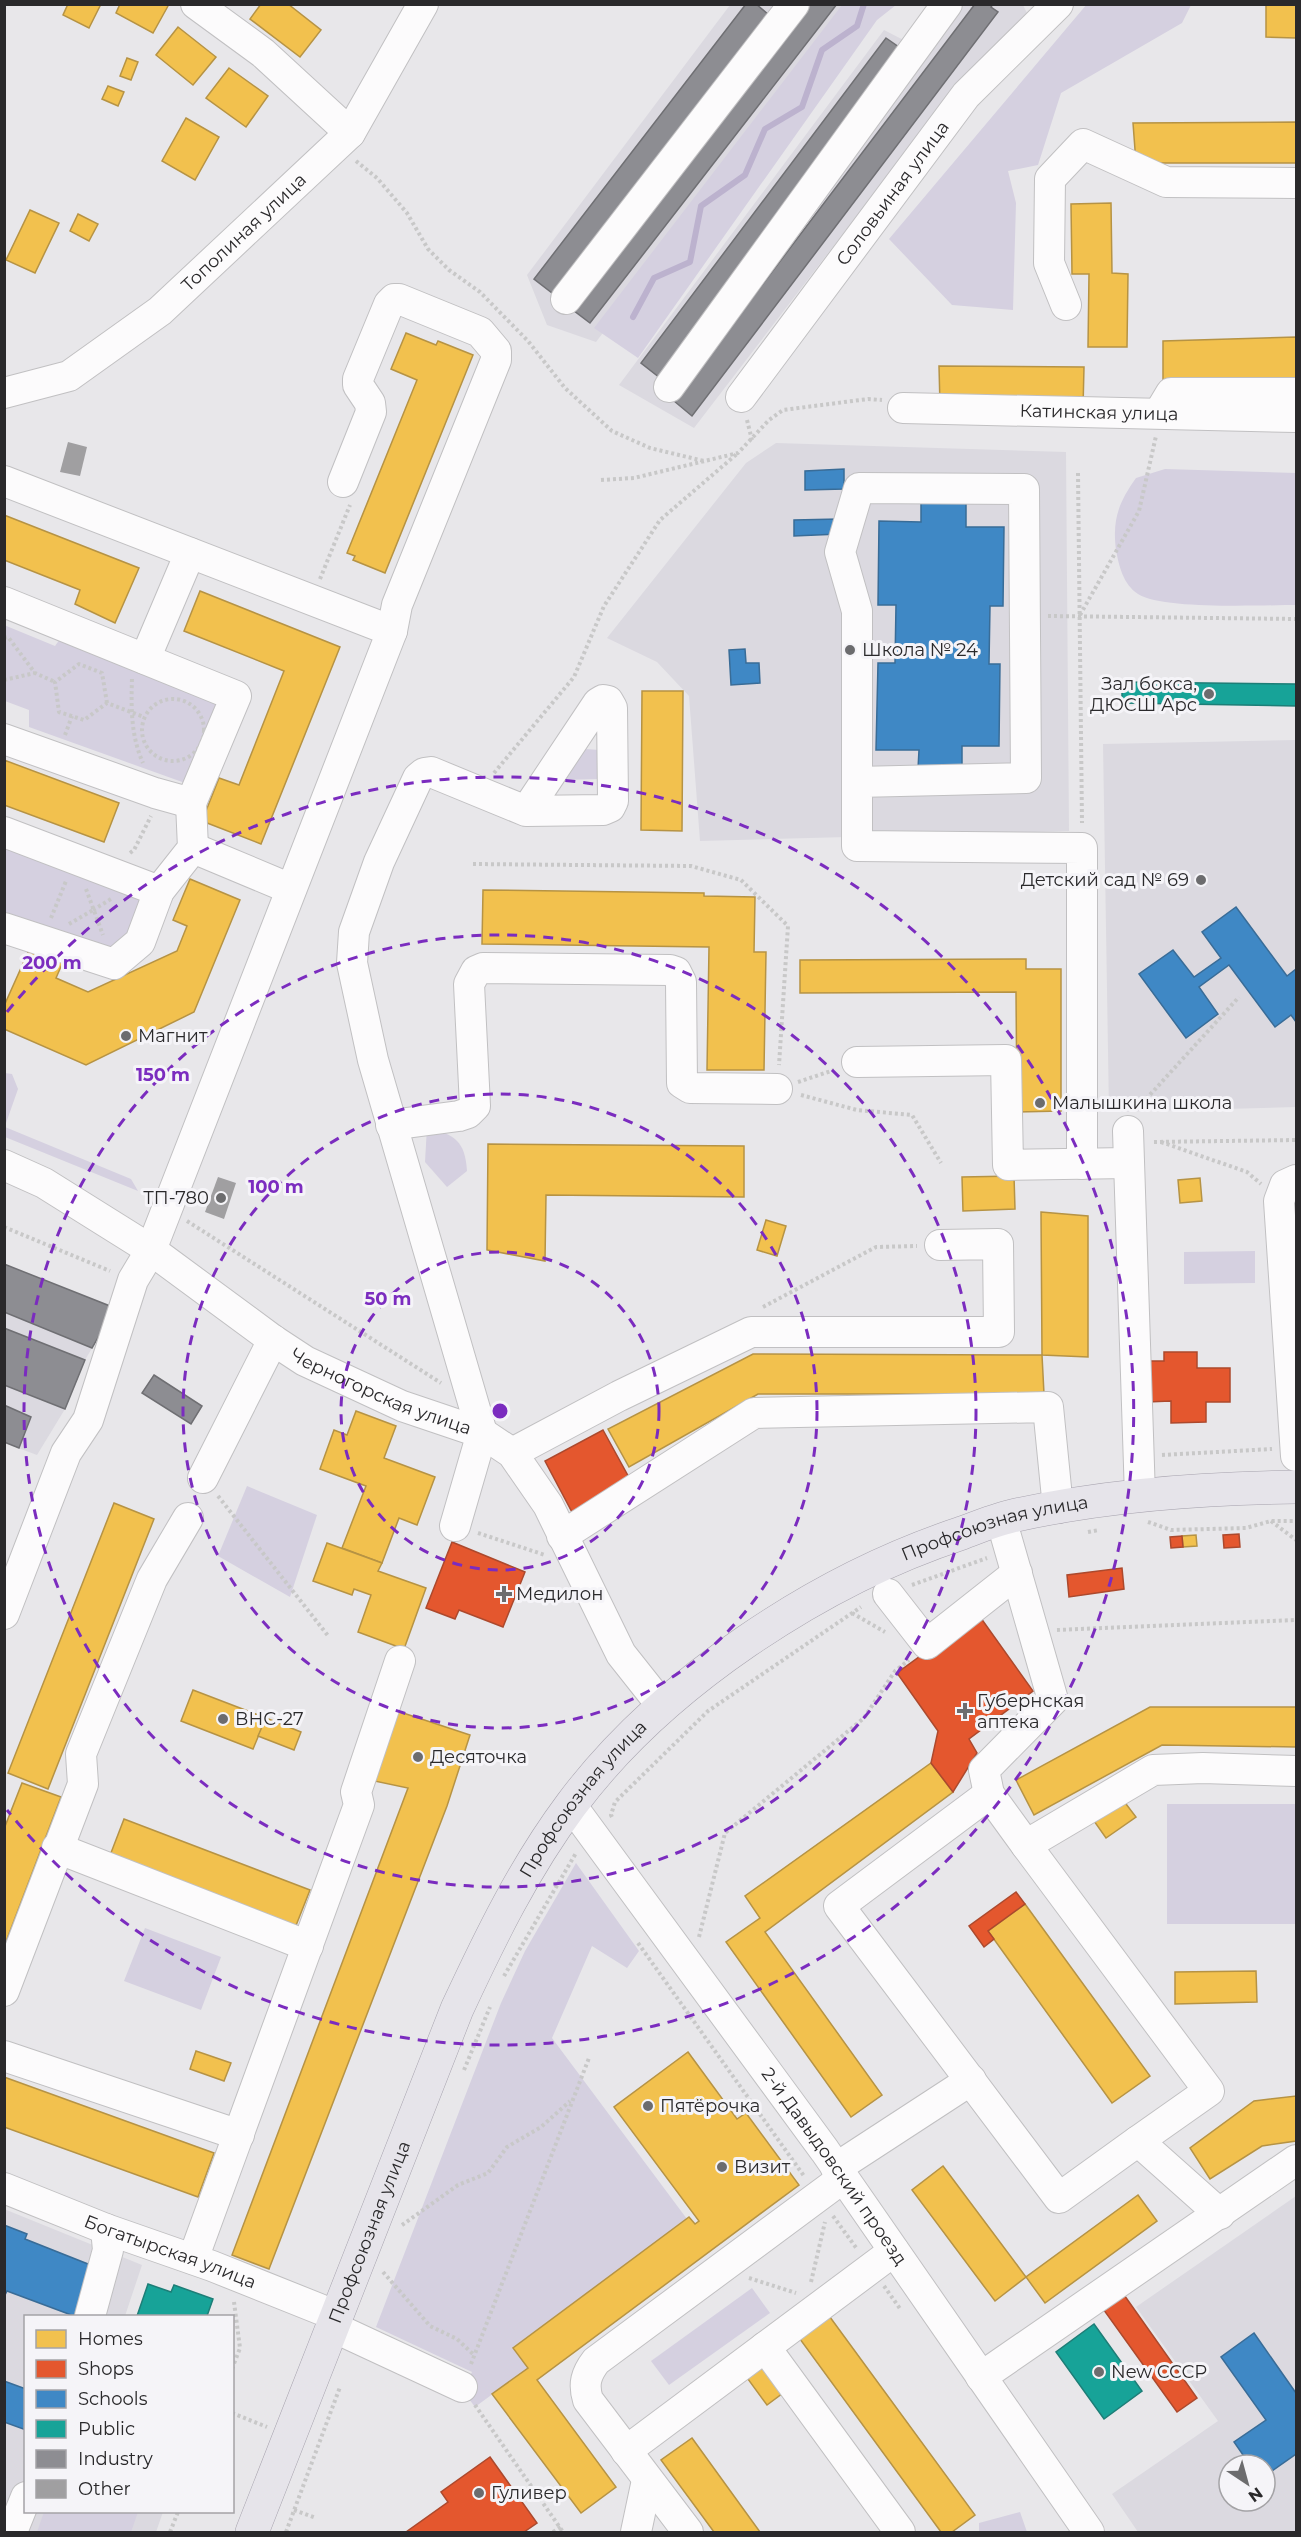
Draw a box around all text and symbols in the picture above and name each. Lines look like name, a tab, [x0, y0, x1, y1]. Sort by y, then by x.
street label: Соловьиная улица	[832, 117, 954, 270]
street label: Тополиная улица	[177, 169, 311, 296]
street label: Катинская улица	[1019, 400, 1179, 425]
place label: Школа № 24	[862, 639, 978, 661]
marker: Школа № 24	[843, 643, 857, 657]
place label: Зал бокса, ДЮСШ Арс	[1090, 673, 1197, 716]
marker: Зал бокса, ДЮСШ Арс	[1202, 687, 1216, 701]
place label: Детский сад № 69	[1021, 869, 1189, 891]
marker: Детский сад № 69	[1194, 873, 1208, 887]
text: 200 m	[22, 952, 82, 974]
place label: Магнит	[138, 1025, 208, 1047]
marker: Магнит	[119, 1029, 133, 1043]
text: 150 m	[136, 1064, 190, 1086]
place label: Малышкина школа	[1052, 1092, 1232, 1114]
marker: Малышкина школа	[1033, 1096, 1047, 1110]
text: 100 m	[248, 1176, 304, 1198]
place label: ТП-780	[143, 1187, 209, 1209]
marker: ТП-780	[214, 1191, 228, 1205]
text: 50 m	[365, 1288, 411, 1310]
street label: Черногорская улица	[286, 1343, 474, 1440]
centre of rings	[490, 1401, 510, 1421]
street label: Профсоюзная улица	[898, 1491, 1090, 1566]
place label: Медилон	[516, 1583, 603, 1605]
marker: Медилон	[497, 1587, 511, 1601]
place label: Губернская аптека	[977, 1690, 1084, 1733]
marker: Губернская аптека	[958, 1704, 972, 1718]
place label: ВНС-27	[235, 1708, 304, 1730]
marker: ВНС-27	[216, 1712, 230, 1726]
street label: Профсоюзная улица	[515, 1716, 651, 1882]
place label: Десяточка	[430, 1746, 527, 1768]
marker: Десяточка	[411, 1750, 425, 1764]
street label: 2-й Давыдовский проезд	[757, 2063, 912, 2269]
place label: Пятёрочка	[660, 2095, 760, 2117]
marker: Пятёрочка	[641, 2099, 655, 2113]
street label: Профсоюзная улица	[324, 2138, 415, 2327]
place label: Визит	[734, 2156, 791, 2178]
marker: Визит	[715, 2160, 729, 2174]
street label: Богатырская улица	[81, 2210, 259, 2293]
legend	[24, 2315, 234, 2513]
text: Homes	[78, 2328, 143, 2350]
text: Shops	[78, 2358, 134, 2380]
place label: New СССР	[1111, 2361, 1207, 2383]
marker: New СССР	[1092, 2365, 1106, 2379]
text: Schools	[78, 2388, 148, 2410]
text: Public	[78, 2418, 135, 2440]
text: Industry	[78, 2448, 153, 2470]
north arrow	[1217, 2453, 1277, 2513]
text: Other	[78, 2478, 131, 2500]
place label: Гуливер	[491, 2482, 567, 2504]
text: N	[1245, 2483, 1266, 2506]
marker: Гуливер	[472, 2486, 486, 2500]

